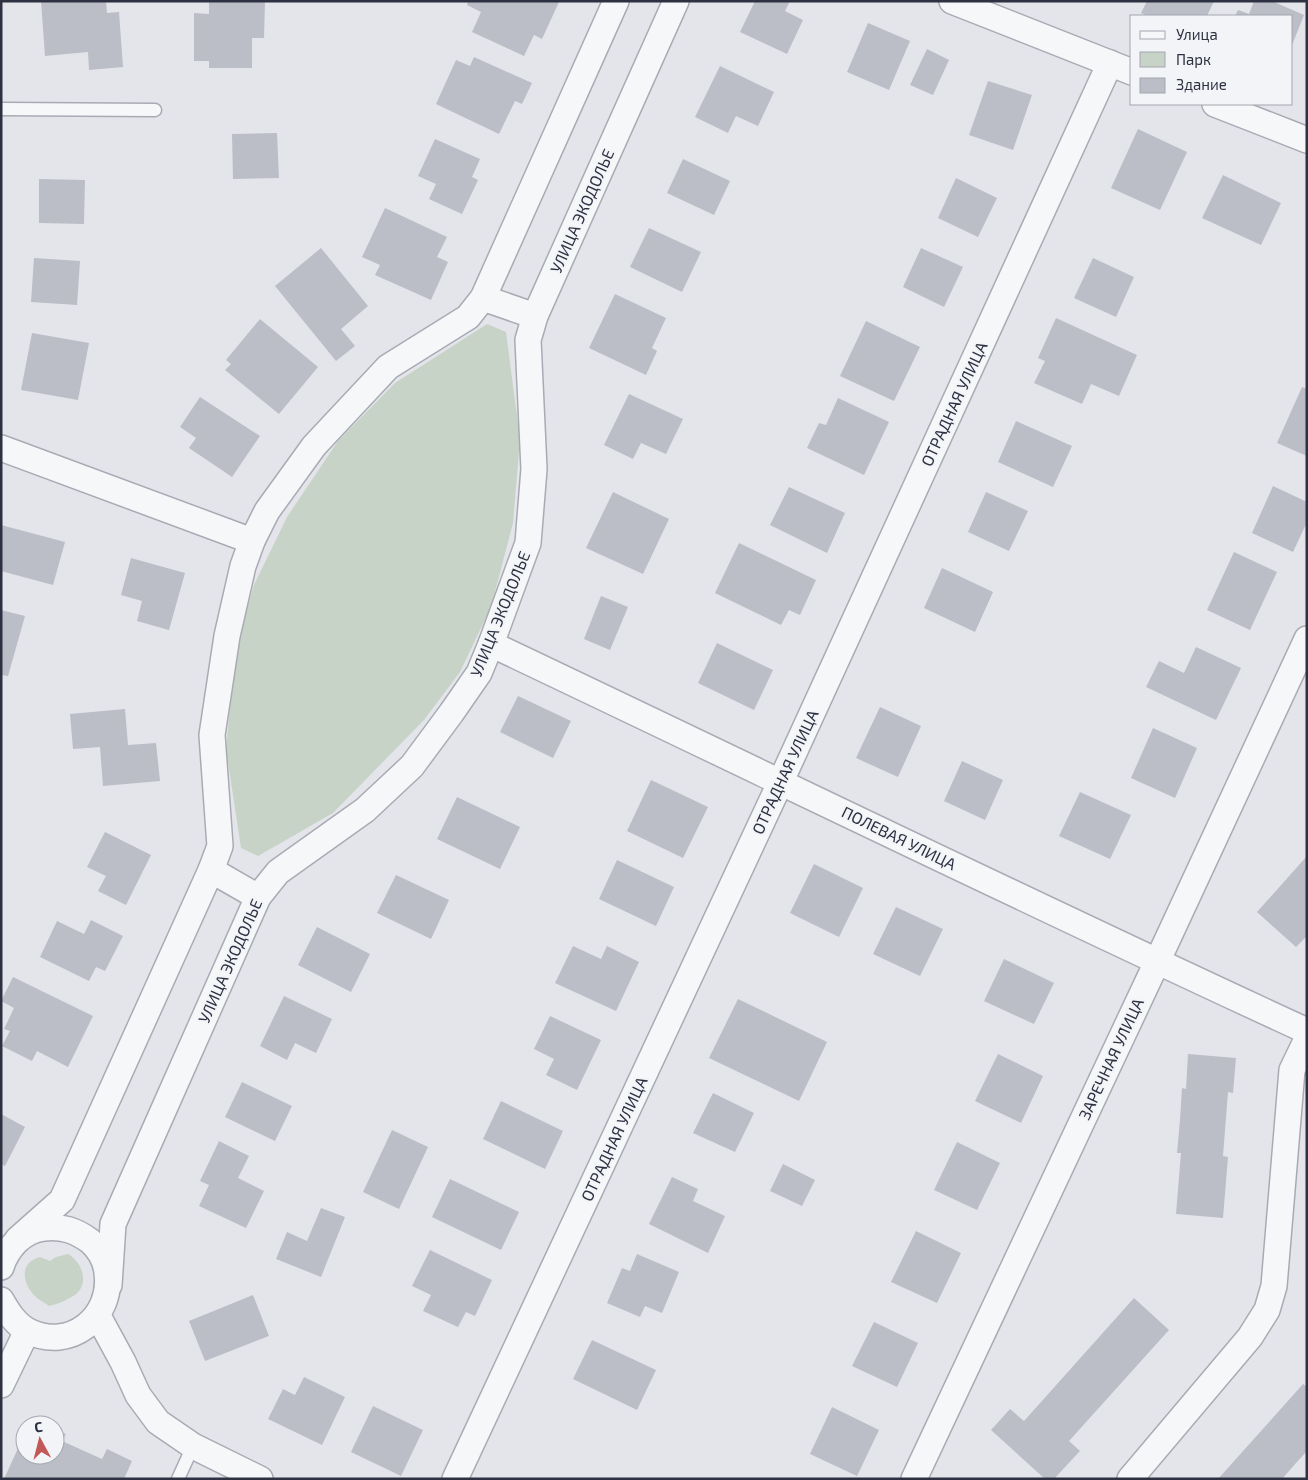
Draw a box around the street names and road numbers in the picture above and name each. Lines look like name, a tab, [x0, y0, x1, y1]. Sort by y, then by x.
street label: УЛИЦА ЭКОДОЛЬЕ	[546, 146, 617, 276]
street label: ОТРАДНАЯ УЛИЦА	[916, 339, 991, 469]
street label: УЛИЦА ЭКОДОЛЬЕ	[466, 548, 533, 679]
street label: ОТРАДНАЯ УЛИЦА	[747, 707, 822, 837]
street label: ПОЛЕВАЯ УЛИЦА	[839, 802, 959, 873]
street label: УЛИЦА ЭКОДОЛЬЕ	[194, 896, 265, 1026]
street label: ЗАРЕЧНАЯ УЛИЦА	[1074, 995, 1147, 1123]
street label: ОТРАДНАЯ УЛИЦА	[576, 1074, 651, 1204]

